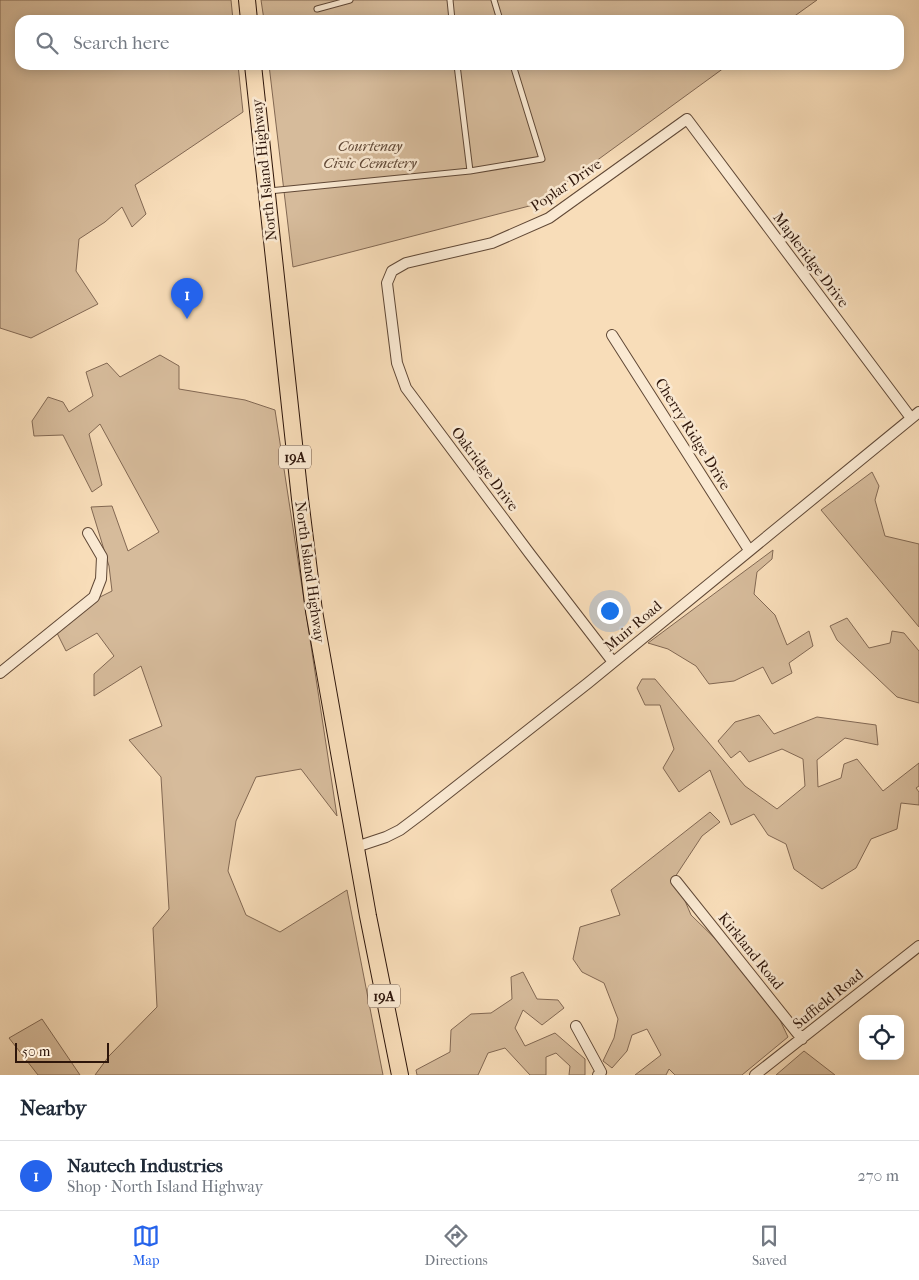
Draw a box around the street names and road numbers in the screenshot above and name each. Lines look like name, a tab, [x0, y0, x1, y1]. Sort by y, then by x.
street label: North Island Highway	[247, 97, 280, 242]
street label: Poplar Drive	[527, 154, 605, 215]
street label: Mapleridge Drive	[769, 209, 853, 312]
street label: Cherry Ridge Drive	[651, 375, 735, 494]
street label: Oakridge Drive	[447, 423, 523, 515]
road number: 19A	[279, 446, 311, 468]
street label: North Island Highway	[291, 500, 329, 645]
street label: Muir Road	[601, 596, 666, 655]
street label: Kirkland Road	[714, 909, 788, 994]
street label: Suffield Road	[789, 965, 868, 1033]
road number: 19A	[368, 984, 400, 1008]

